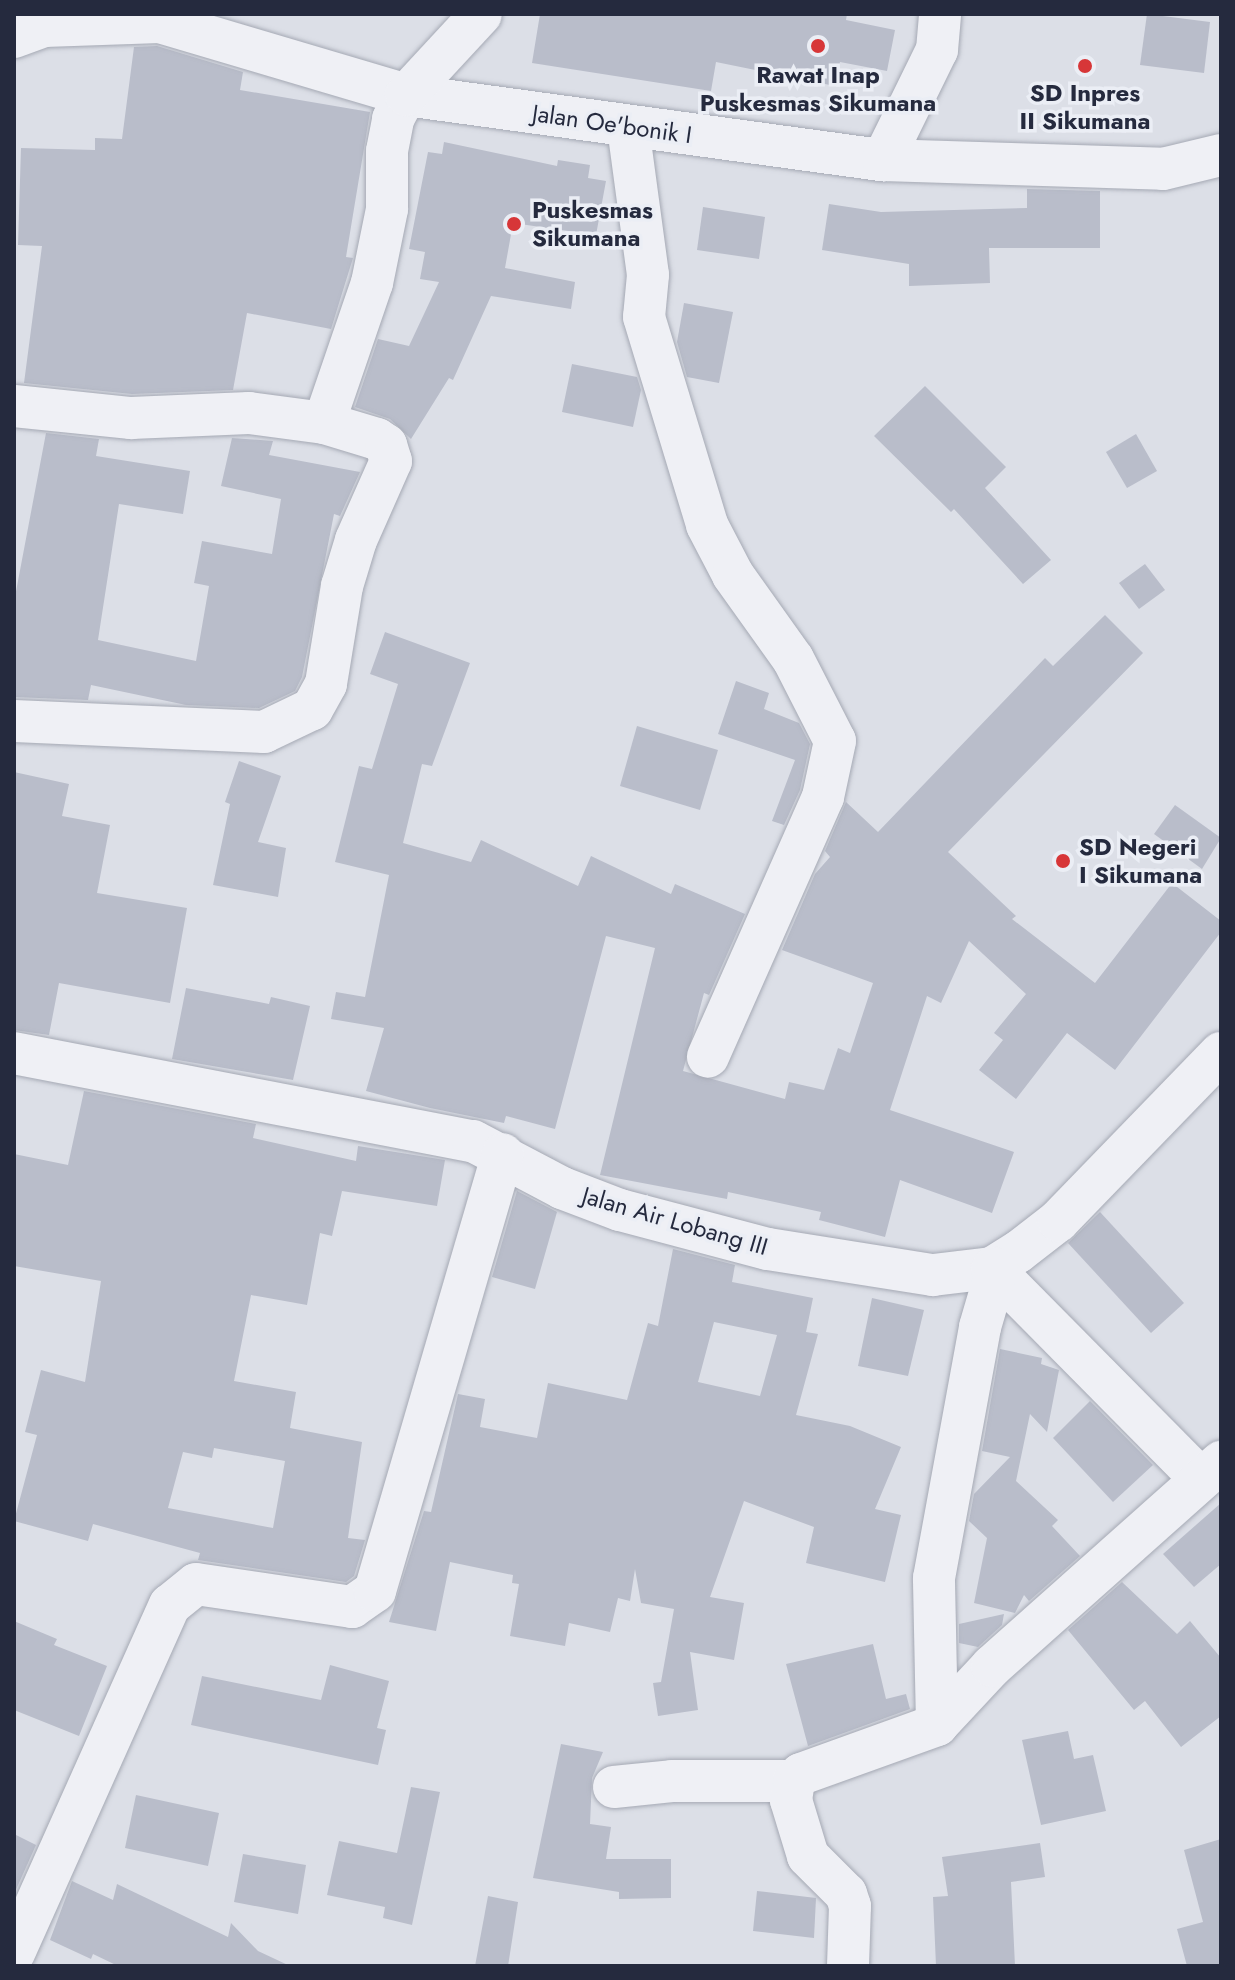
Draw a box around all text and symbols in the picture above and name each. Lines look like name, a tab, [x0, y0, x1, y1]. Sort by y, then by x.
marker: Rawat Inap Puskesmas Sikumana	[807, 35, 829, 57]
marker: SD Inpres II Sikumana	[1076, 57, 1094, 75]
place label: Rawat Inap Puskesmas Sikumana	[700, 61, 936, 117]
place label: SD Inpres II Sikumana	[1020, 79, 1150, 135]
street label: Jalan Oe'bonik I	[530, 99, 694, 149]
place label: Puskesmas Sikumana	[532, 196, 653, 252]
marker: Puskesmas Sikumana	[503, 213, 525, 235]
place label: SD Negeri I Sikumana	[1079, 833, 1202, 889]
marker: SD Negeri I Sikumana	[1054, 852, 1072, 870]
street label: Jalan Air Lobang III	[579, 1181, 771, 1261]

